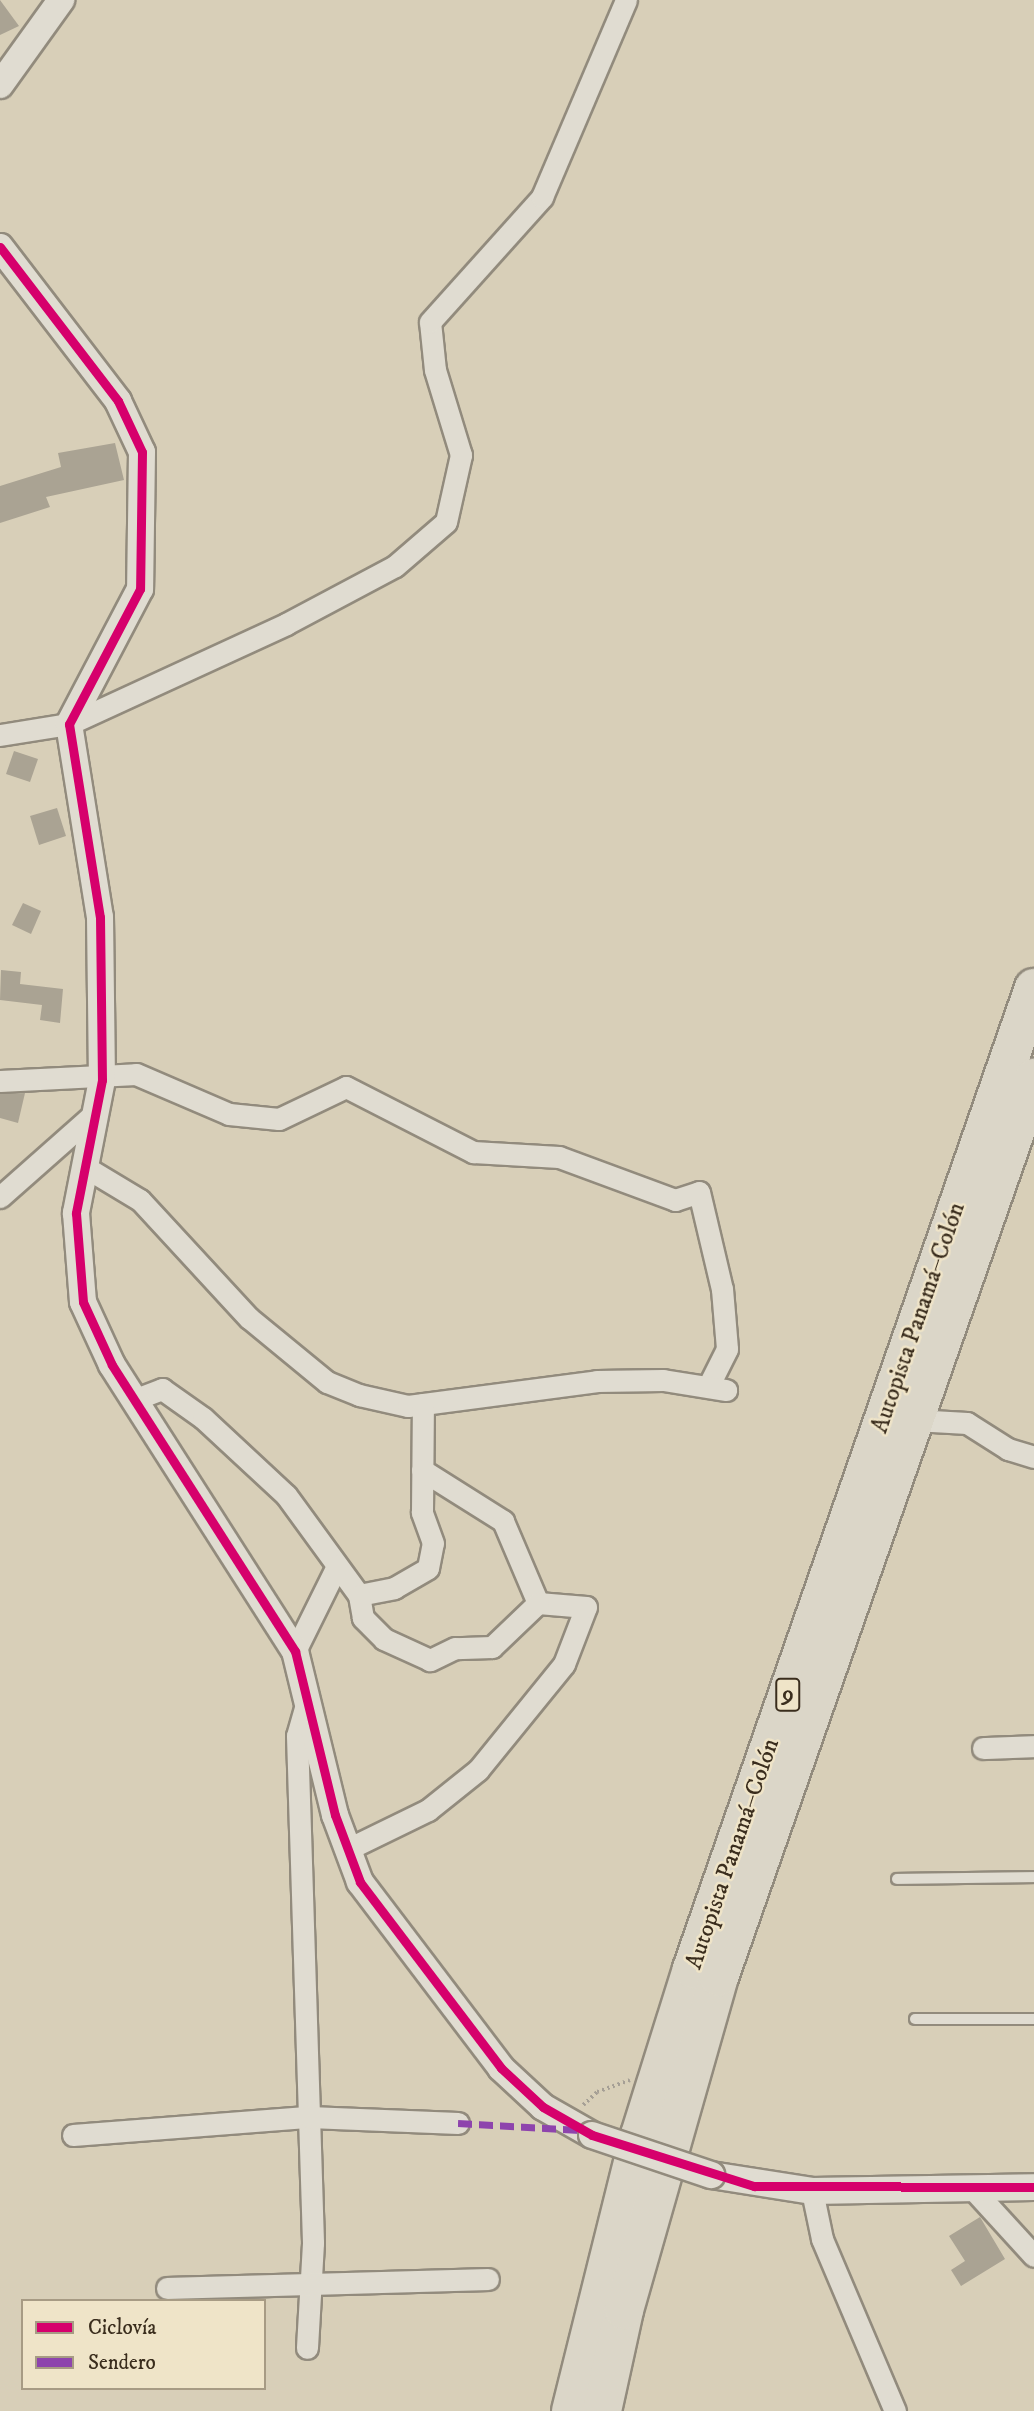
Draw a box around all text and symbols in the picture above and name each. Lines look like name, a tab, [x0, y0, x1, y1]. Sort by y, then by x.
street label: Autopista Panamá–Colón	[866, 1199, 972, 1437]
road number: 9	[774, 1676, 802, 1714]
street label: Autopista Panamá–Colón	[680, 1735, 786, 1973]
legend	[21, 2299, 266, 2390]
text: Ciclovía	[88, 2315, 156, 2341]
text: Sendero	[88, 2350, 156, 2376]

